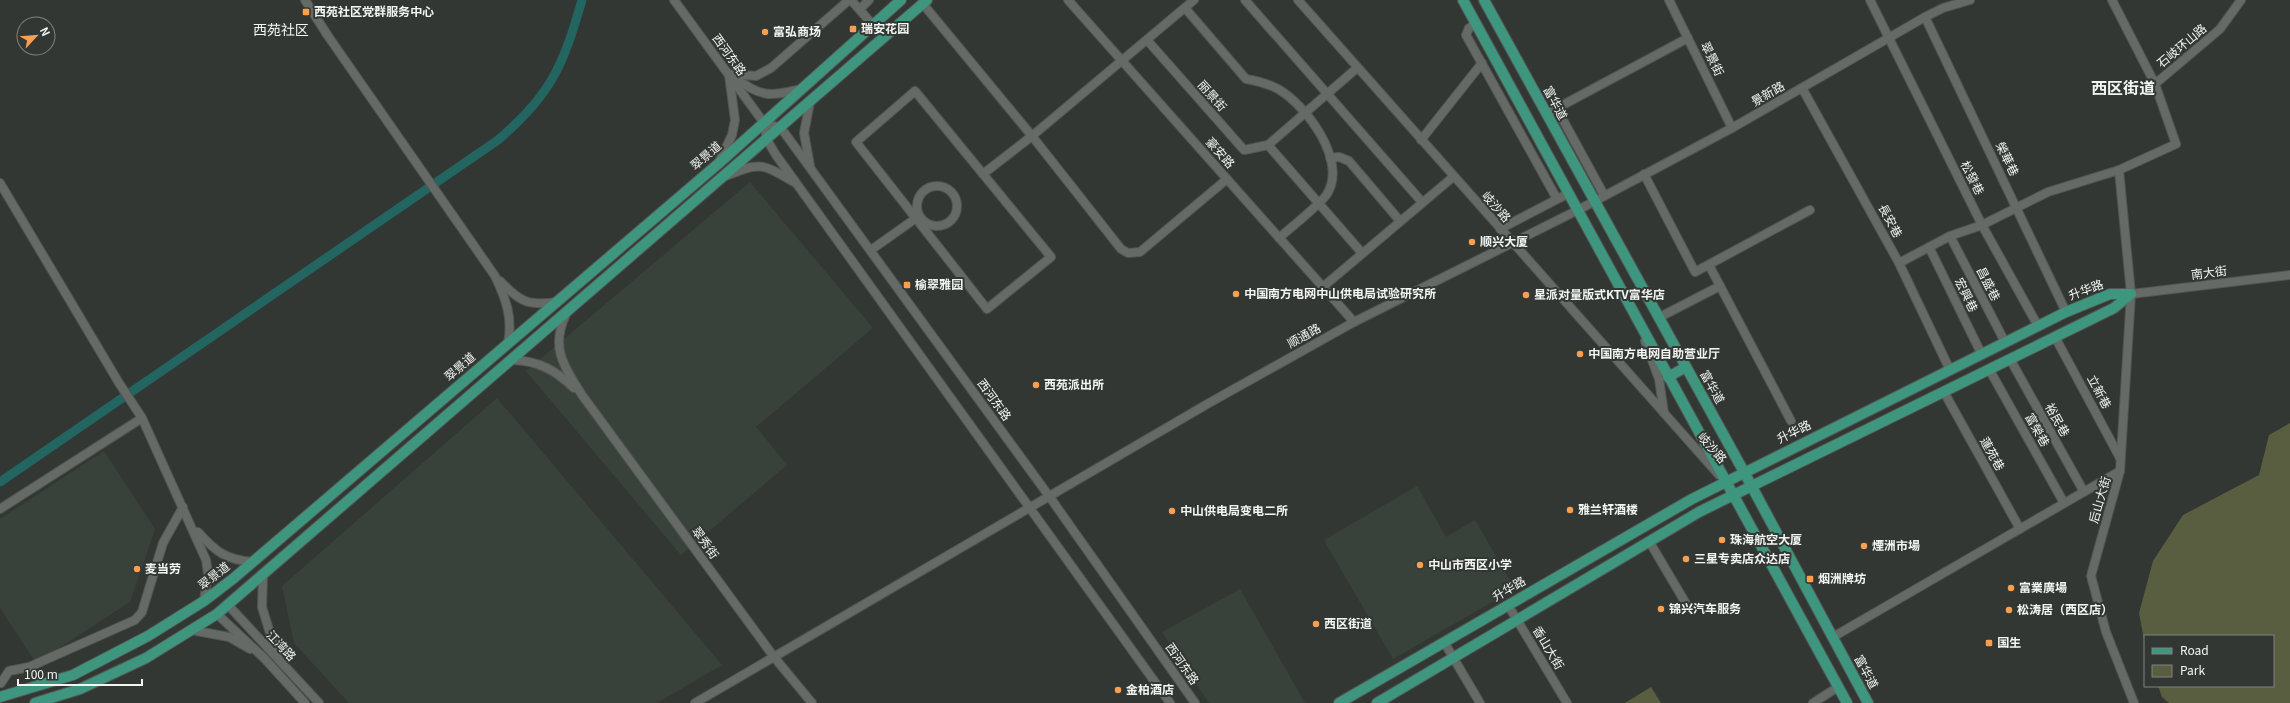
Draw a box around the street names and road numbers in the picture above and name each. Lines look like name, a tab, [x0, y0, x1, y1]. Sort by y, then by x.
street label: 石岐环山路	[2153, 19, 2209, 71]
street label: 西河东路	[709, 30, 751, 79]
street label: 翠景街	[1698, 38, 1729, 78]
street label: 丽景街	[1195, 76, 1231, 114]
street label: 景新路	[1747, 76, 1787, 109]
street label: 富华道	[1540, 82, 1572, 122]
street label: 豪安路	[1203, 133, 1239, 171]
street label: 翠景道	[686, 137, 724, 173]
street label: 榮華巷	[1993, 138, 2024, 178]
street label: 松發巷	[1958, 157, 1989, 197]
street label: 岐沙路	[1479, 187, 1515, 225]
street label: 長安巷	[1875, 200, 1907, 240]
street label: 南大街	[2190, 261, 2228, 282]
street label: 昌盛巷	[1974, 263, 2005, 303]
street label: 宏興巷	[1952, 274, 1983, 314]
street label: 升华路	[2066, 274, 2105, 303]
street label: 顺通路	[1283, 319, 1323, 351]
street label: 翠景道	[440, 348, 478, 384]
street label: 富华道	[1697, 366, 1729, 406]
street label: 立新巷	[2084, 371, 2116, 411]
street label: 西河东路	[974, 375, 1016, 424]
street label: 裕民巷	[2042, 399, 2074, 439]
street label: 富榮巷	[2022, 409, 2054, 449]
street label: 升华路	[1773, 415, 1813, 446]
street label: 岐沙路	[1695, 428, 1731, 466]
street label: 蓮苑巷	[1977, 433, 2009, 473]
street label: 后山大街	[2084, 474, 2113, 525]
street label: 翠秀街	[689, 523, 724, 562]
street label: 翠景道	[194, 557, 232, 593]
street label: 升华路	[1488, 571, 1528, 604]
street label: 香山大街	[1530, 622, 1569, 672]
street label: 江湾路	[264, 626, 301, 664]
street label: 西河东路	[1162, 639, 1204, 688]
street label: 富华道	[1851, 651, 1883, 691]

